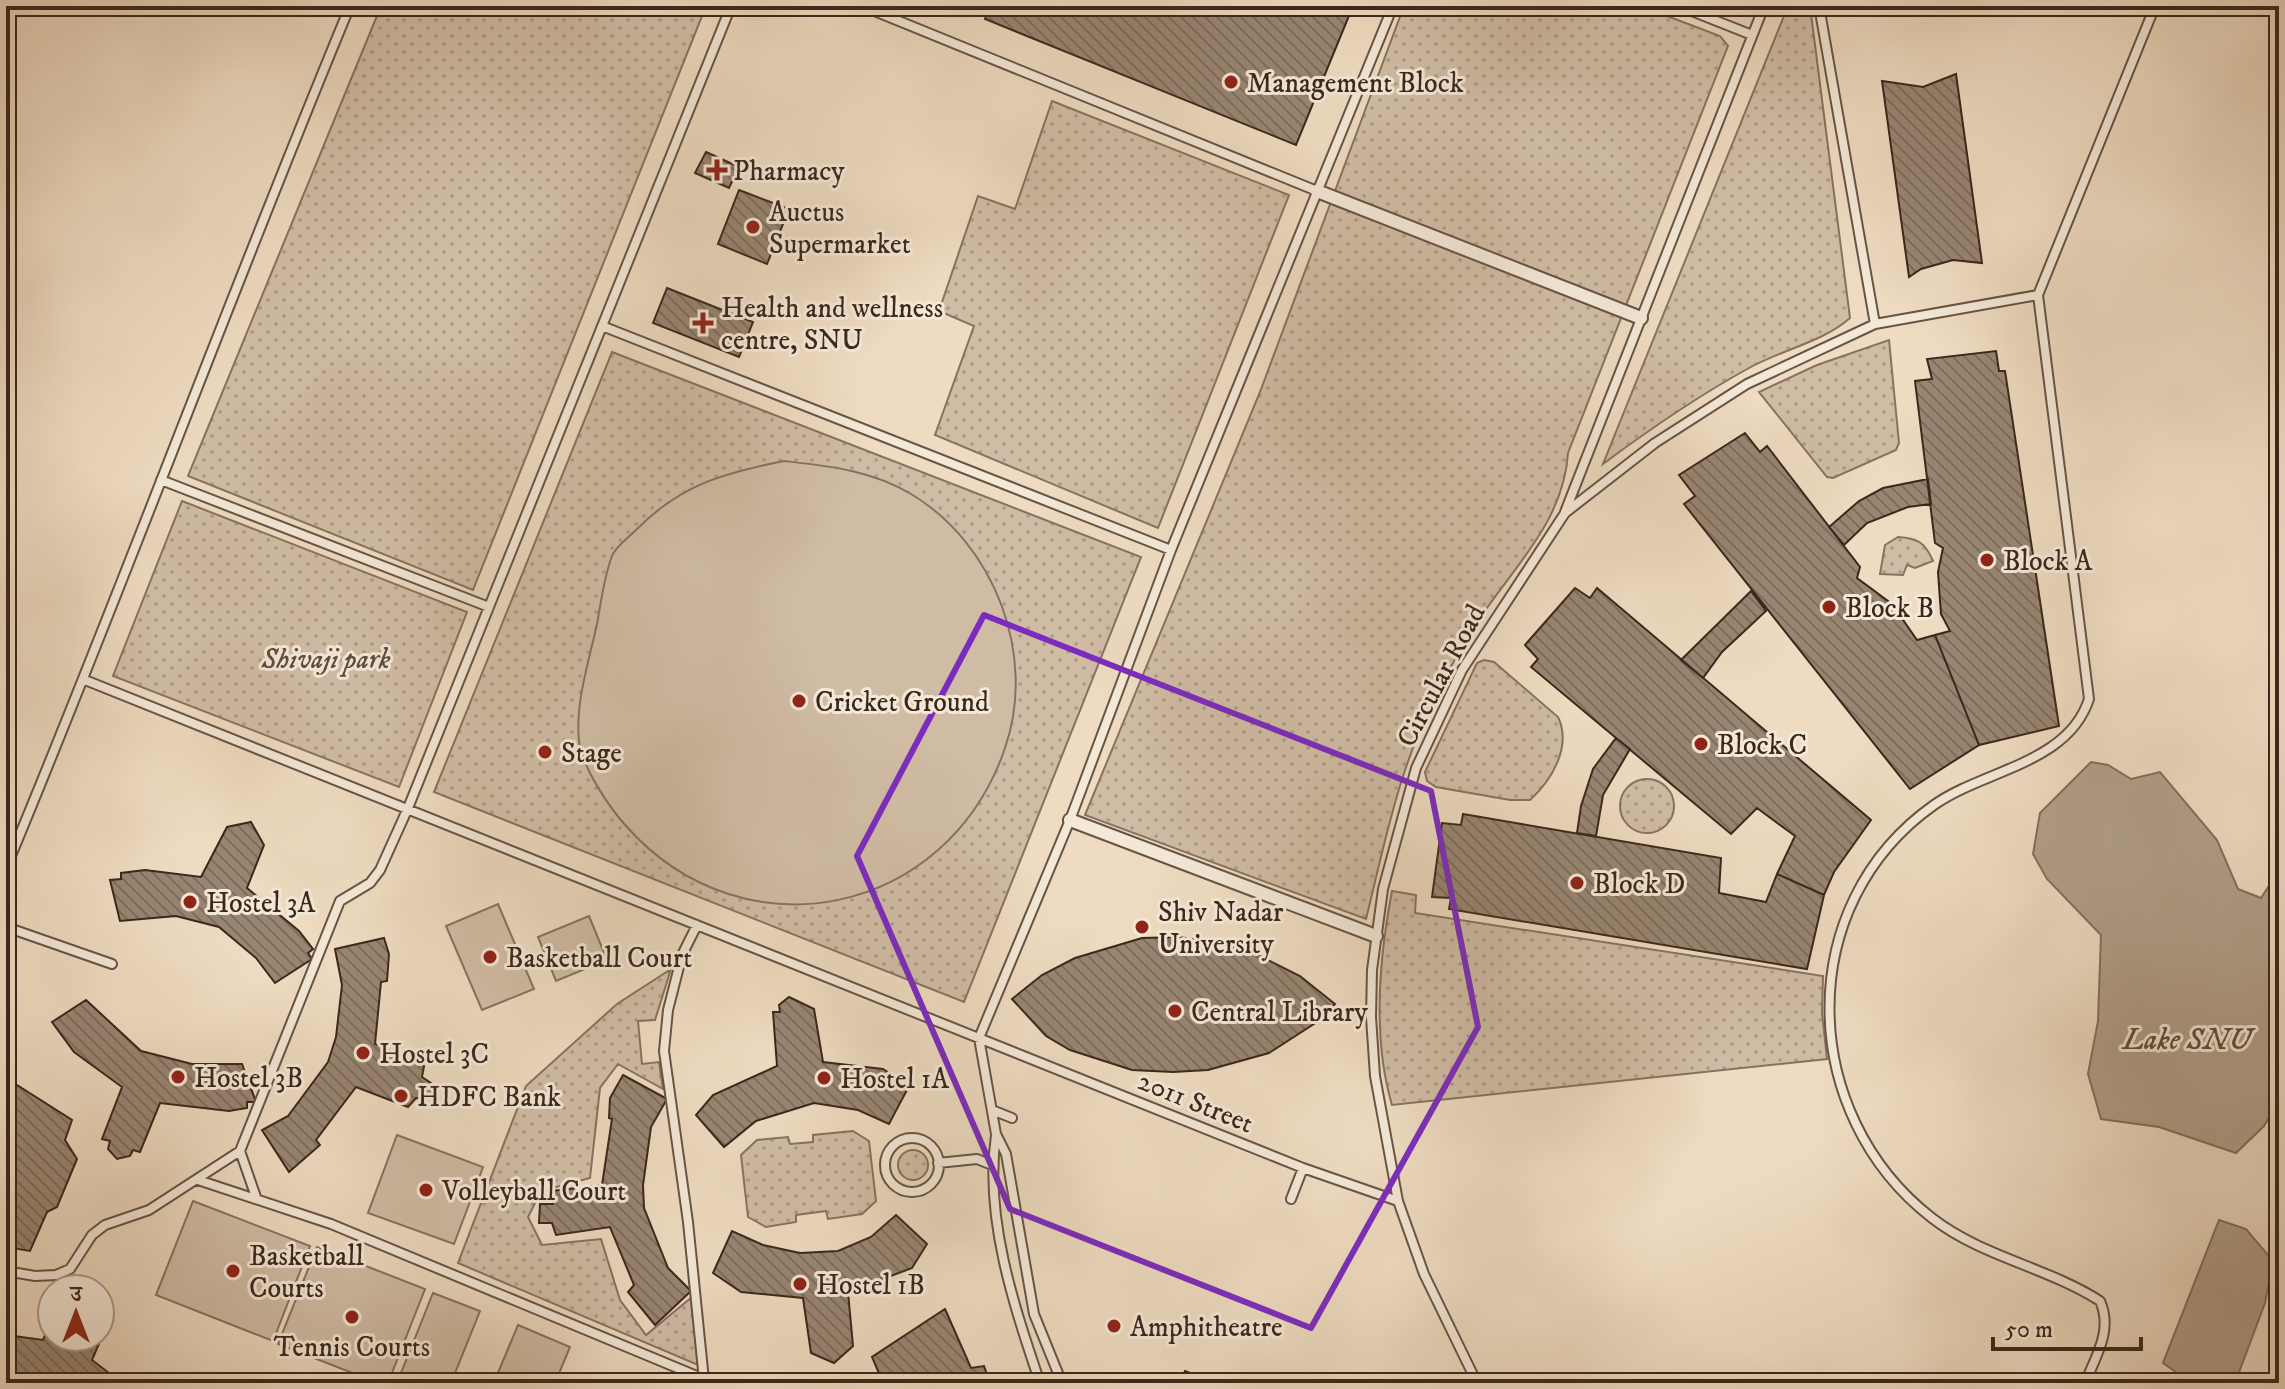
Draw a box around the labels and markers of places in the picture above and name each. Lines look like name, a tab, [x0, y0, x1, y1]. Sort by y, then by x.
place label: Management Block	[1247, 66, 1464, 101]
marker: Management Block	[1222, 73, 1240, 91]
place label: Pharmacy	[733, 154, 845, 189]
marker: Pharmacy	[708, 161, 726, 179]
place label: Auctus Supermarket	[769, 195, 911, 262]
marker: Auctus Supermarket	[744, 218, 762, 236]
place label: Health and wellness centre, SNU	[721, 291, 943, 358]
marker: Health and wellness centre, SNU	[692, 312, 714, 334]
place label: Block A	[2003, 544, 2093, 579]
marker: Block A	[1978, 551, 1996, 569]
place label: Block B	[1845, 591, 1934, 626]
marker: Block B	[1820, 598, 1838, 616]
place label: Cricket Ground	[815, 685, 989, 720]
marker: Cricket Ground	[790, 692, 808, 710]
place label: Block C	[1717, 728, 1807, 763]
marker: Block C	[1692, 735, 1710, 753]
place label: Stage	[561, 736, 622, 771]
marker: Stage	[536, 743, 554, 761]
place label: Block D	[1593, 867, 1685, 902]
marker: Block D	[1568, 874, 1586, 892]
place label: Hostel 3A	[206, 886, 316, 921]
marker: Hostel 3A	[181, 893, 199, 911]
place label: Shiv Nadar University	[1158, 895, 1284, 962]
marker: Shiv Nadar University	[1133, 918, 1151, 936]
place label: Basketball Court	[506, 941, 692, 976]
marker: Basketball Court	[481, 948, 499, 966]
place label: Central Library	[1191, 995, 1369, 1030]
marker: Central Library	[1166, 1002, 1184, 1020]
place label: Hostel 3C	[379, 1037, 489, 1072]
marker: Hostel 3C	[354, 1044, 372, 1062]
place label: Hostel 3B	[194, 1061, 303, 1096]
place label: Hostel 1A	[840, 1062, 950, 1097]
marker: Hostel 3B	[169, 1068, 187, 1086]
marker: Hostel 1A	[815, 1069, 833, 1087]
place label: HDFC Bank	[417, 1080, 561, 1115]
marker: HDFC Bank	[392, 1087, 410, 1105]
place label: Volleyball Court	[441, 1174, 626, 1209]
marker: Volleyball Court	[417, 1181, 435, 1199]
place label: Basketball Courts	[249, 1239, 365, 1306]
marker: Basketball Courts	[224, 1262, 242, 1280]
place label: Hostel 1B	[816, 1268, 925, 1303]
marker: Hostel 1B	[791, 1275, 809, 1293]
marker: Tennis Courts	[343, 1308, 361, 1326]
place label: Amphitheatre	[1130, 1310, 1283, 1345]
marker: Amphitheatre	[1105, 1317, 1123, 1335]
place label: Tennis Courts	[274, 1330, 430, 1365]

